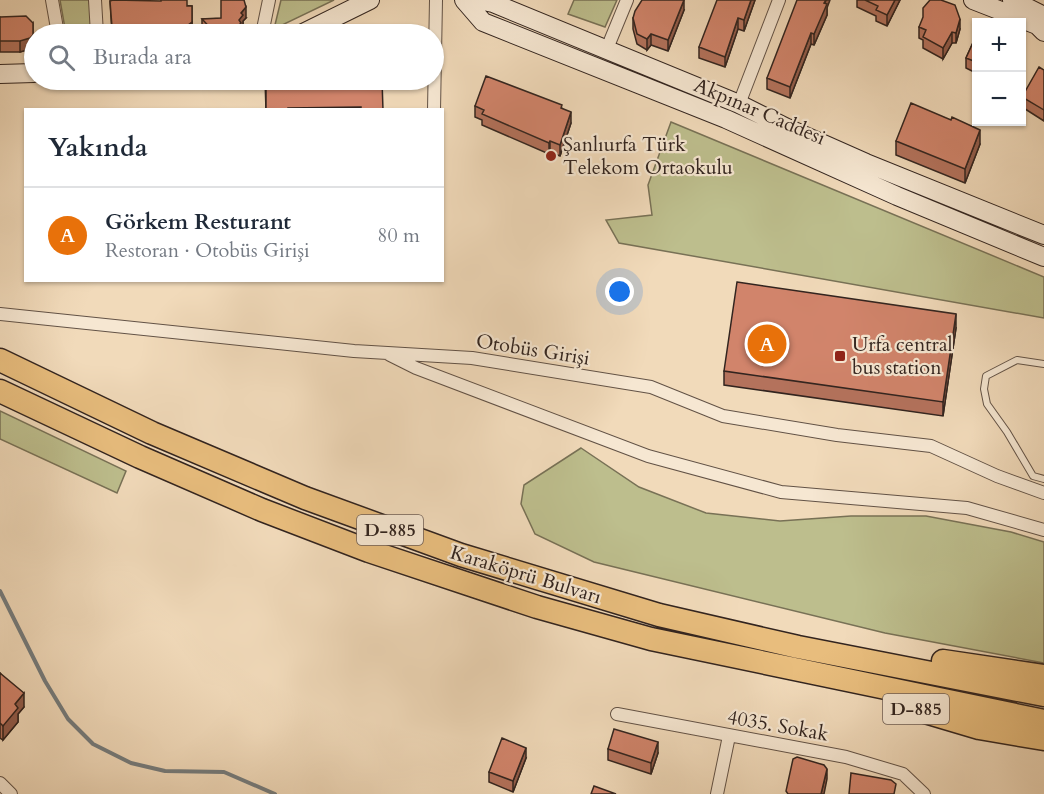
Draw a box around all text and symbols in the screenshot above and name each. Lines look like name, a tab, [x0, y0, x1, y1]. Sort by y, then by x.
map controls	[972, 18, 1026, 126]
button: +	[972, 18, 1026, 72]
search box	[24, 24, 444, 90]
icon: search	[45, 41, 78, 74]
text: Burada ara	[93, 42, 192, 72]
street label: Akpınar Caddesi	[690, 72, 830, 151]
button: −	[972, 72, 1026, 126]
text: Yakında	[48, 130, 148, 165]
place label: Şanlıurfa Türk Telekom Ortaokulu	[563, 131, 733, 181]
marker: Şanlıurfa Türk Telekom Ortaokulu	[544, 149, 558, 163]
text: Görkem Resturant	[105, 207, 291, 237]
text: A	[60, 222, 75, 249]
text: 80 m	[377, 222, 420, 249]
text: Restoran · Otobüs Girişi	[105, 237, 310, 264]
your location	[605, 277, 634, 306]
pin: A	[748, 322, 786, 366]
street label: Otobüs Girişi	[474, 327, 592, 372]
place label: Urfa central bus station	[852, 331, 953, 381]
marker: Urfa central bus station	[833, 349, 847, 363]
road number: D-885	[357, 515, 423, 545]
street label: Karaköprü Bulvarı	[447, 539, 605, 610]
road number: D-885	[883, 694, 949, 724]
street label: 4035. Sokak	[725, 703, 831, 748]

